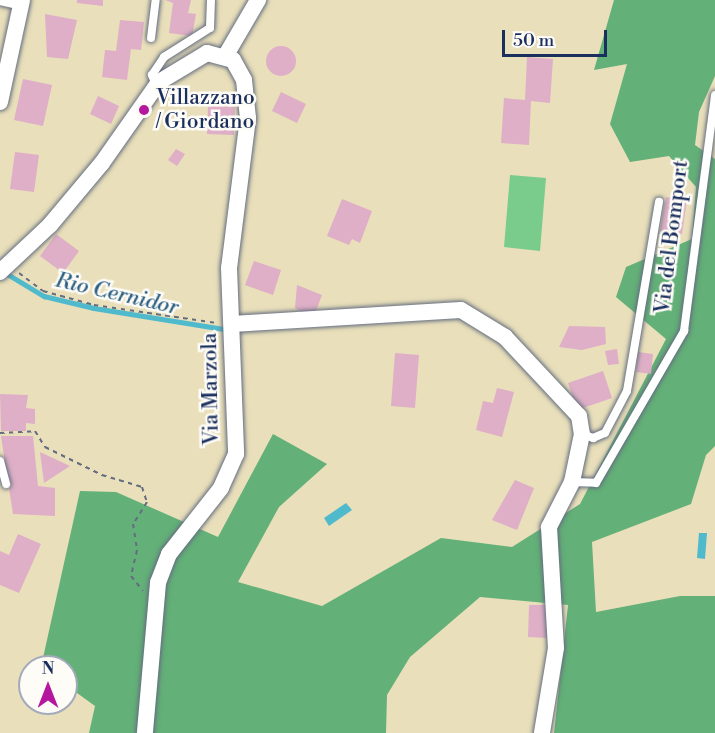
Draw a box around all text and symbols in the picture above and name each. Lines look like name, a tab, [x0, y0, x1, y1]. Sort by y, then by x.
scale bar	[505, 18, 610, 56]
text: 50 m	[513, 29, 554, 52]
place label: Villazzano / Giordano	[156, 85, 255, 135]
marker: Villazzano / Giordano	[137, 103, 151, 117]
street label: Via del Bomport	[650, 159, 694, 315]
water label: Rio Cernidor	[53, 267, 181, 321]
street label: Via Marzola	[197, 332, 225, 446]
north arrow	[18, 655, 78, 715]
text: N	[42, 659, 54, 679]

